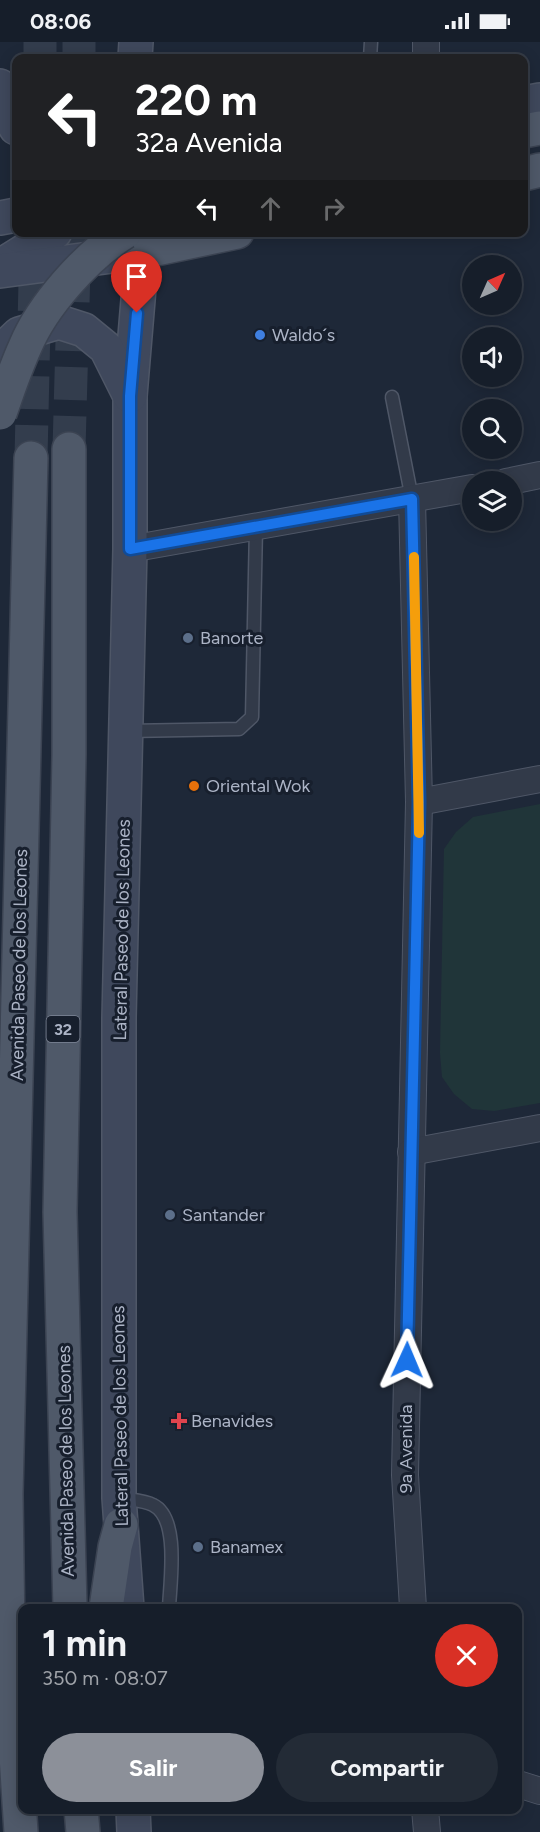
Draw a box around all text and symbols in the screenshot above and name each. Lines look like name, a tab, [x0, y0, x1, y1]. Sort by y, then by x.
text: 08:06	[30, 8, 91, 35]
text: 220 m	[135, 75, 257, 126]
icon: left	[36, 78, 114, 156]
text: 32a Avenida	[135, 126, 283, 159]
icon: left	[191, 192, 224, 225]
icon: ahead	[254, 192, 287, 225]
icon: right	[317, 192, 350, 225]
pin	[111, 251, 162, 313]
north arrow	[462, 255, 522, 315]
map controls	[462, 255, 522, 531]
icon: arrive	[120, 260, 153, 293]
place label: Waldo´s	[272, 324, 335, 346]
button: sound	[462, 327, 522, 387]
marker: Waldo´s	[253, 328, 267, 342]
button: search	[462, 399, 522, 459]
button: layers	[462, 471, 522, 531]
place label: Banorte	[200, 627, 264, 649]
marker: Banorte	[181, 631, 195, 645]
place label: Oriental Wok	[206, 775, 310, 797]
marker: Oriental Wok	[187, 779, 201, 793]
street label: Lateral Paseo de los Leones	[109, 819, 135, 1041]
street label: Avenida Paseo de los Leones	[6, 849, 32, 1081]
road number: 32	[46, 1016, 80, 1042]
place label: Santander	[182, 1204, 265, 1226]
marker: Santander	[163, 1208, 177, 1222]
street label: Lateral Paseo de los Leones	[107, 1305, 133, 1527]
position arrow	[375, 1328, 439, 1392]
street label: Avenida Paseo de los Leones	[53, 1345, 79, 1577]
street label: 9a Avenida	[395, 1405, 417, 1493]
place label: Benavides	[191, 1410, 273, 1432]
marker: Benavides	[172, 1414, 186, 1428]
place label: Banamex	[210, 1536, 283, 1558]
marker: Banamex	[191, 1540, 205, 1554]
text: 1 min	[42, 1622, 127, 1665]
button: close	[435, 1624, 498, 1687]
text: 350 m · 08:07	[42, 1666, 168, 1690]
button: Salir	[42, 1733, 264, 1802]
button: Compartir	[276, 1733, 498, 1802]

